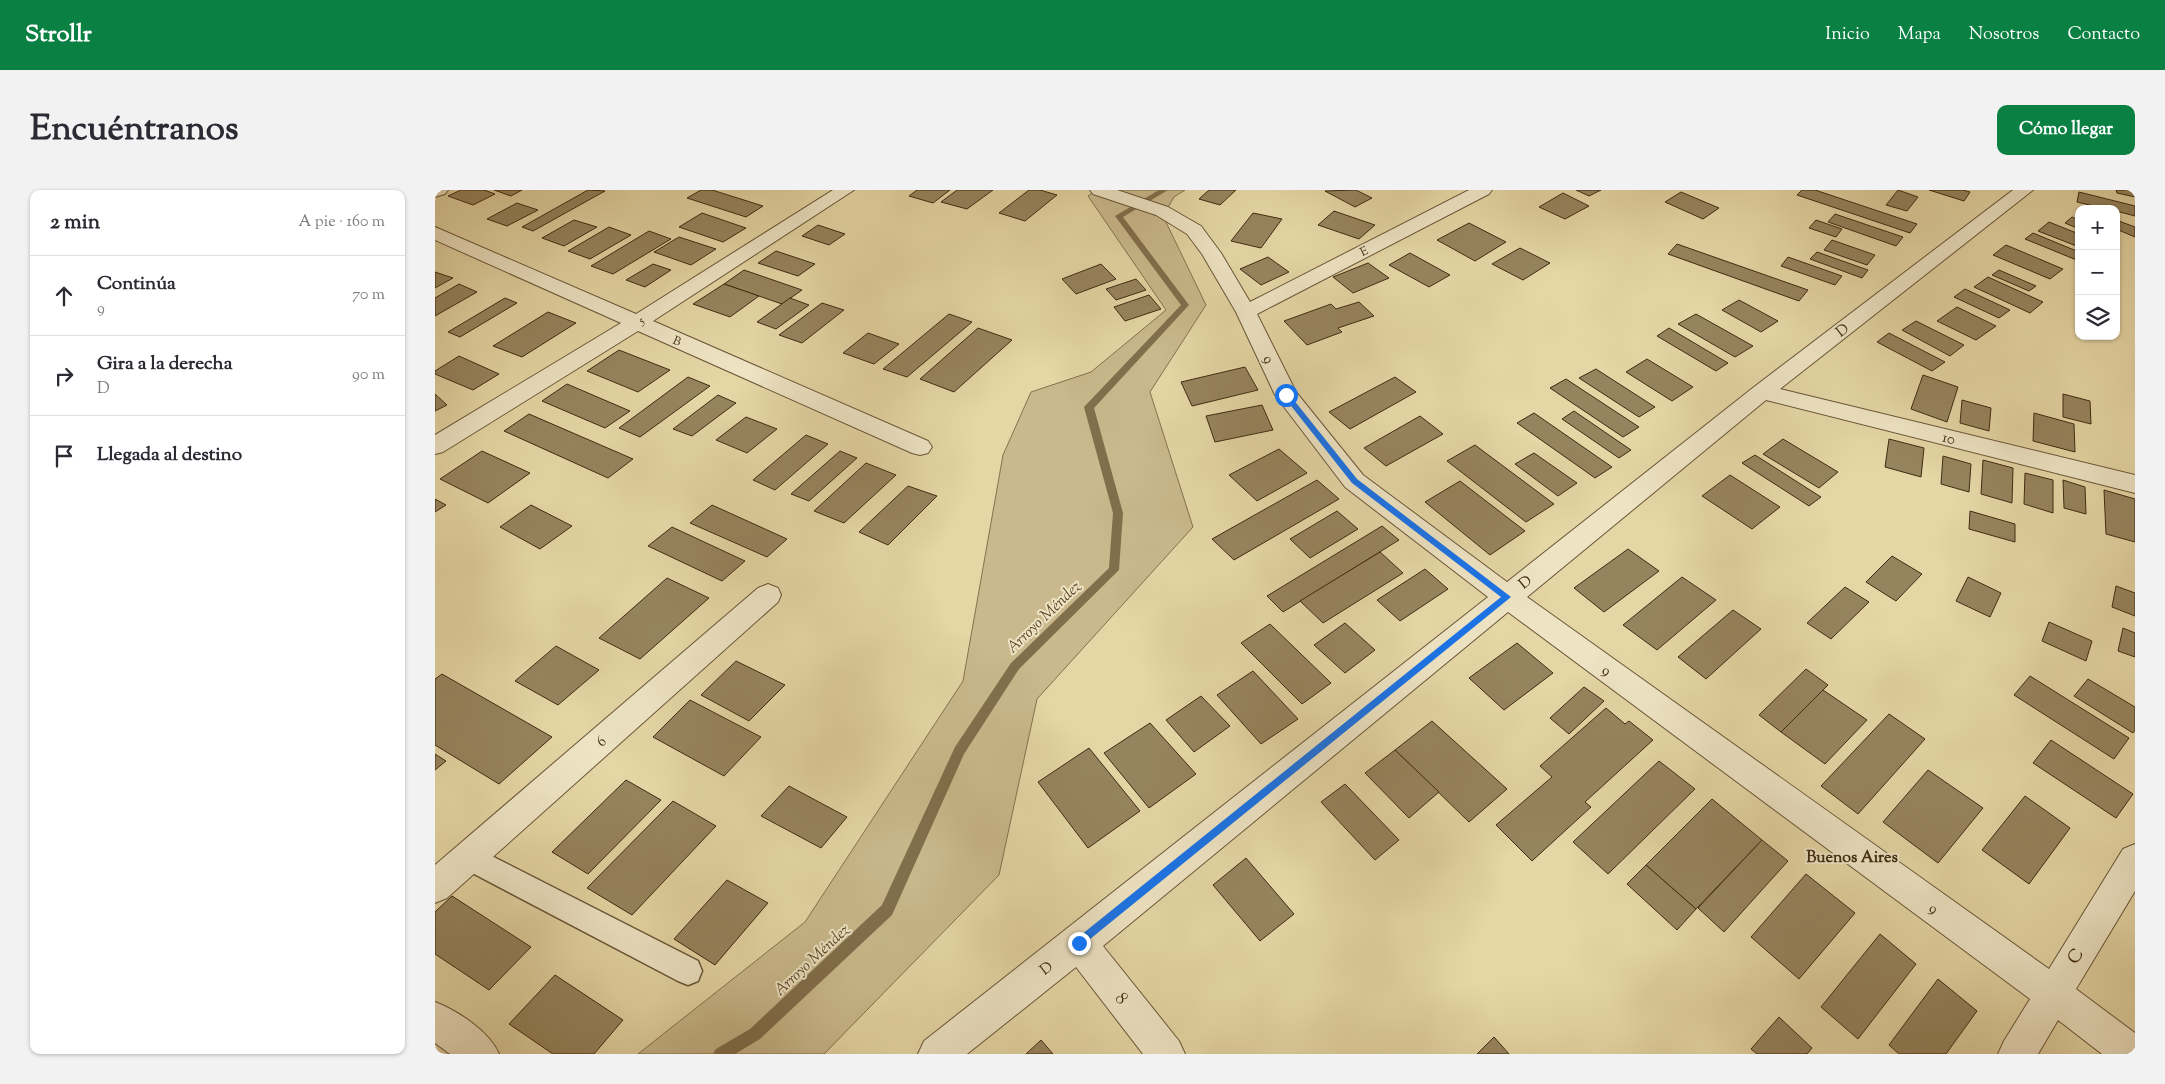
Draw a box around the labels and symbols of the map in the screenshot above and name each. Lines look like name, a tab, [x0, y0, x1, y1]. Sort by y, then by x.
street label: E	[1357, 242, 1372, 262]
street label: 5	[634, 312, 648, 330]
street label: D	[1832, 319, 1854, 343]
street label: B	[669, 332, 684, 352]
street label: 9	[1257, 352, 1279, 368]
route start	[1275, 384, 1298, 407]
street label: 10	[1940, 428, 1957, 451]
street label: D	[1515, 571, 1537, 595]
water label: Arroyo Méndez	[1002, 576, 1088, 660]
street label: 9	[1597, 661, 1615, 682]
street label: 6	[592, 732, 612, 753]
district label: Buenos Aires	[1806, 847, 1898, 870]
street label: 9	[1924, 899, 1942, 920]
water label: Arroyo Méndez	[770, 919, 856, 1002]
route end	[1068, 932, 1091, 955]
street label: C	[2062, 944, 2092, 970]
street label: D	[1036, 957, 1058, 981]
street label: 8	[1107, 988, 1133, 1011]

